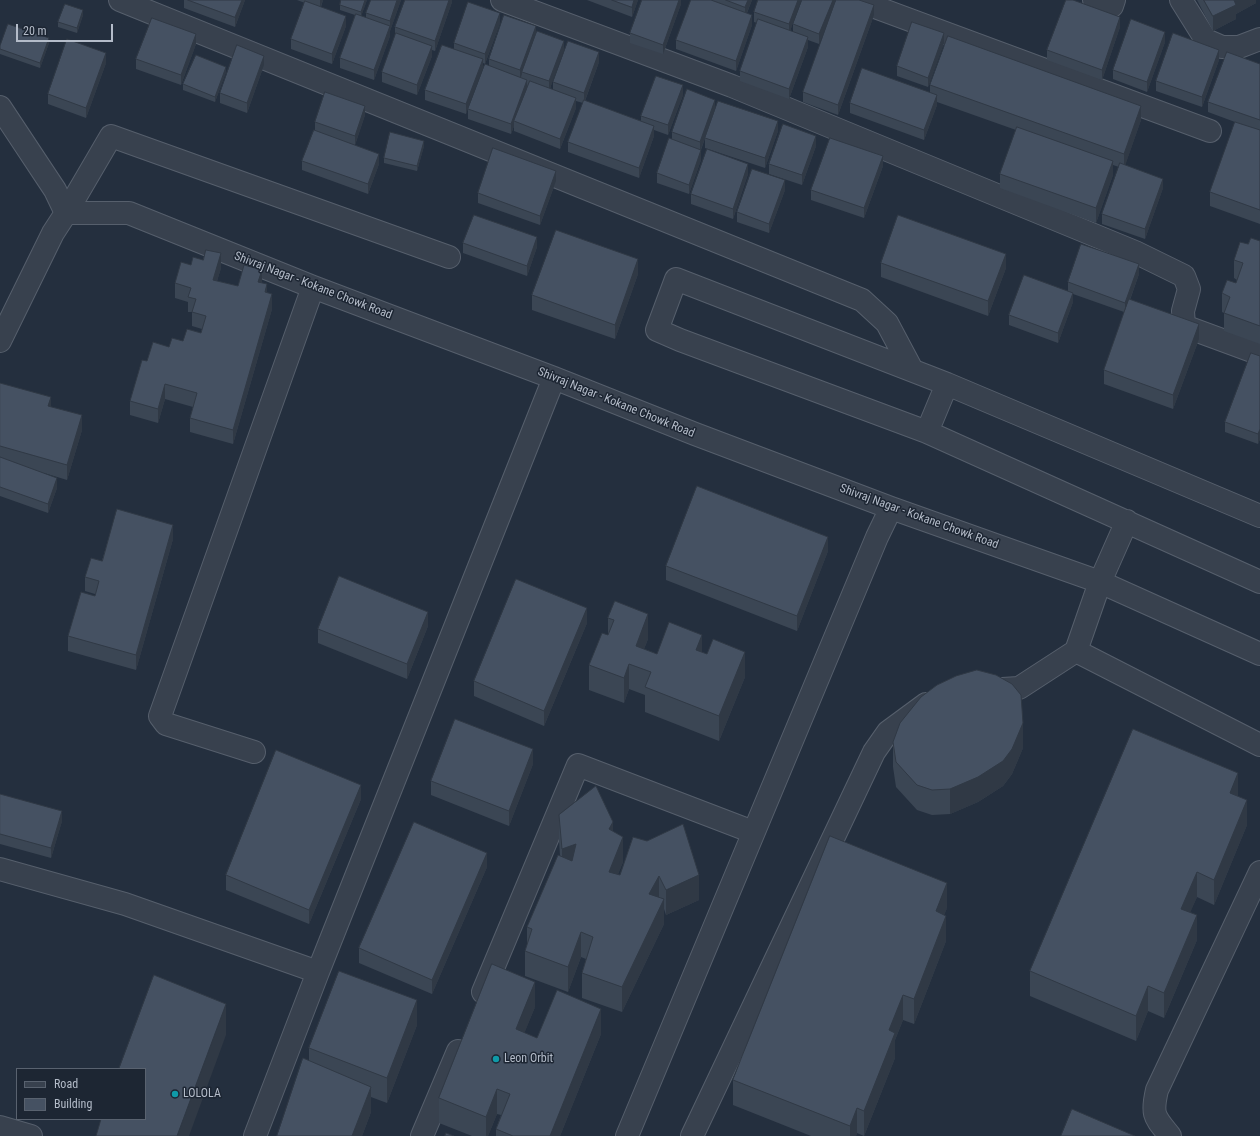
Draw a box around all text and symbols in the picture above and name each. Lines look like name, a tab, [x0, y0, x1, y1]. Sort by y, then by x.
scale bar	[18, 16, 115, 42]
text: 20 m	[23, 24, 47, 38]
street label: Shivraj Nagar - Kokane Chowk Road	[232, 249, 394, 323]
street label: Shivraj Nagar - Kokane Chowk Road	[535, 365, 697, 441]
street label: Shivraj Nagar - Kokane Chowk Road	[838, 482, 1000, 552]
place label: Leon Orbit	[504, 1052, 553, 1066]
marker: Leon Orbit	[491, 1054, 501, 1064]
legend	[16, 1068, 146, 1120]
text: Road	[54, 1077, 78, 1091]
place label: LOLOLA	[183, 1087, 221, 1101]
marker: LOLOLA	[170, 1089, 180, 1099]
text: Building	[54, 1097, 92, 1111]

